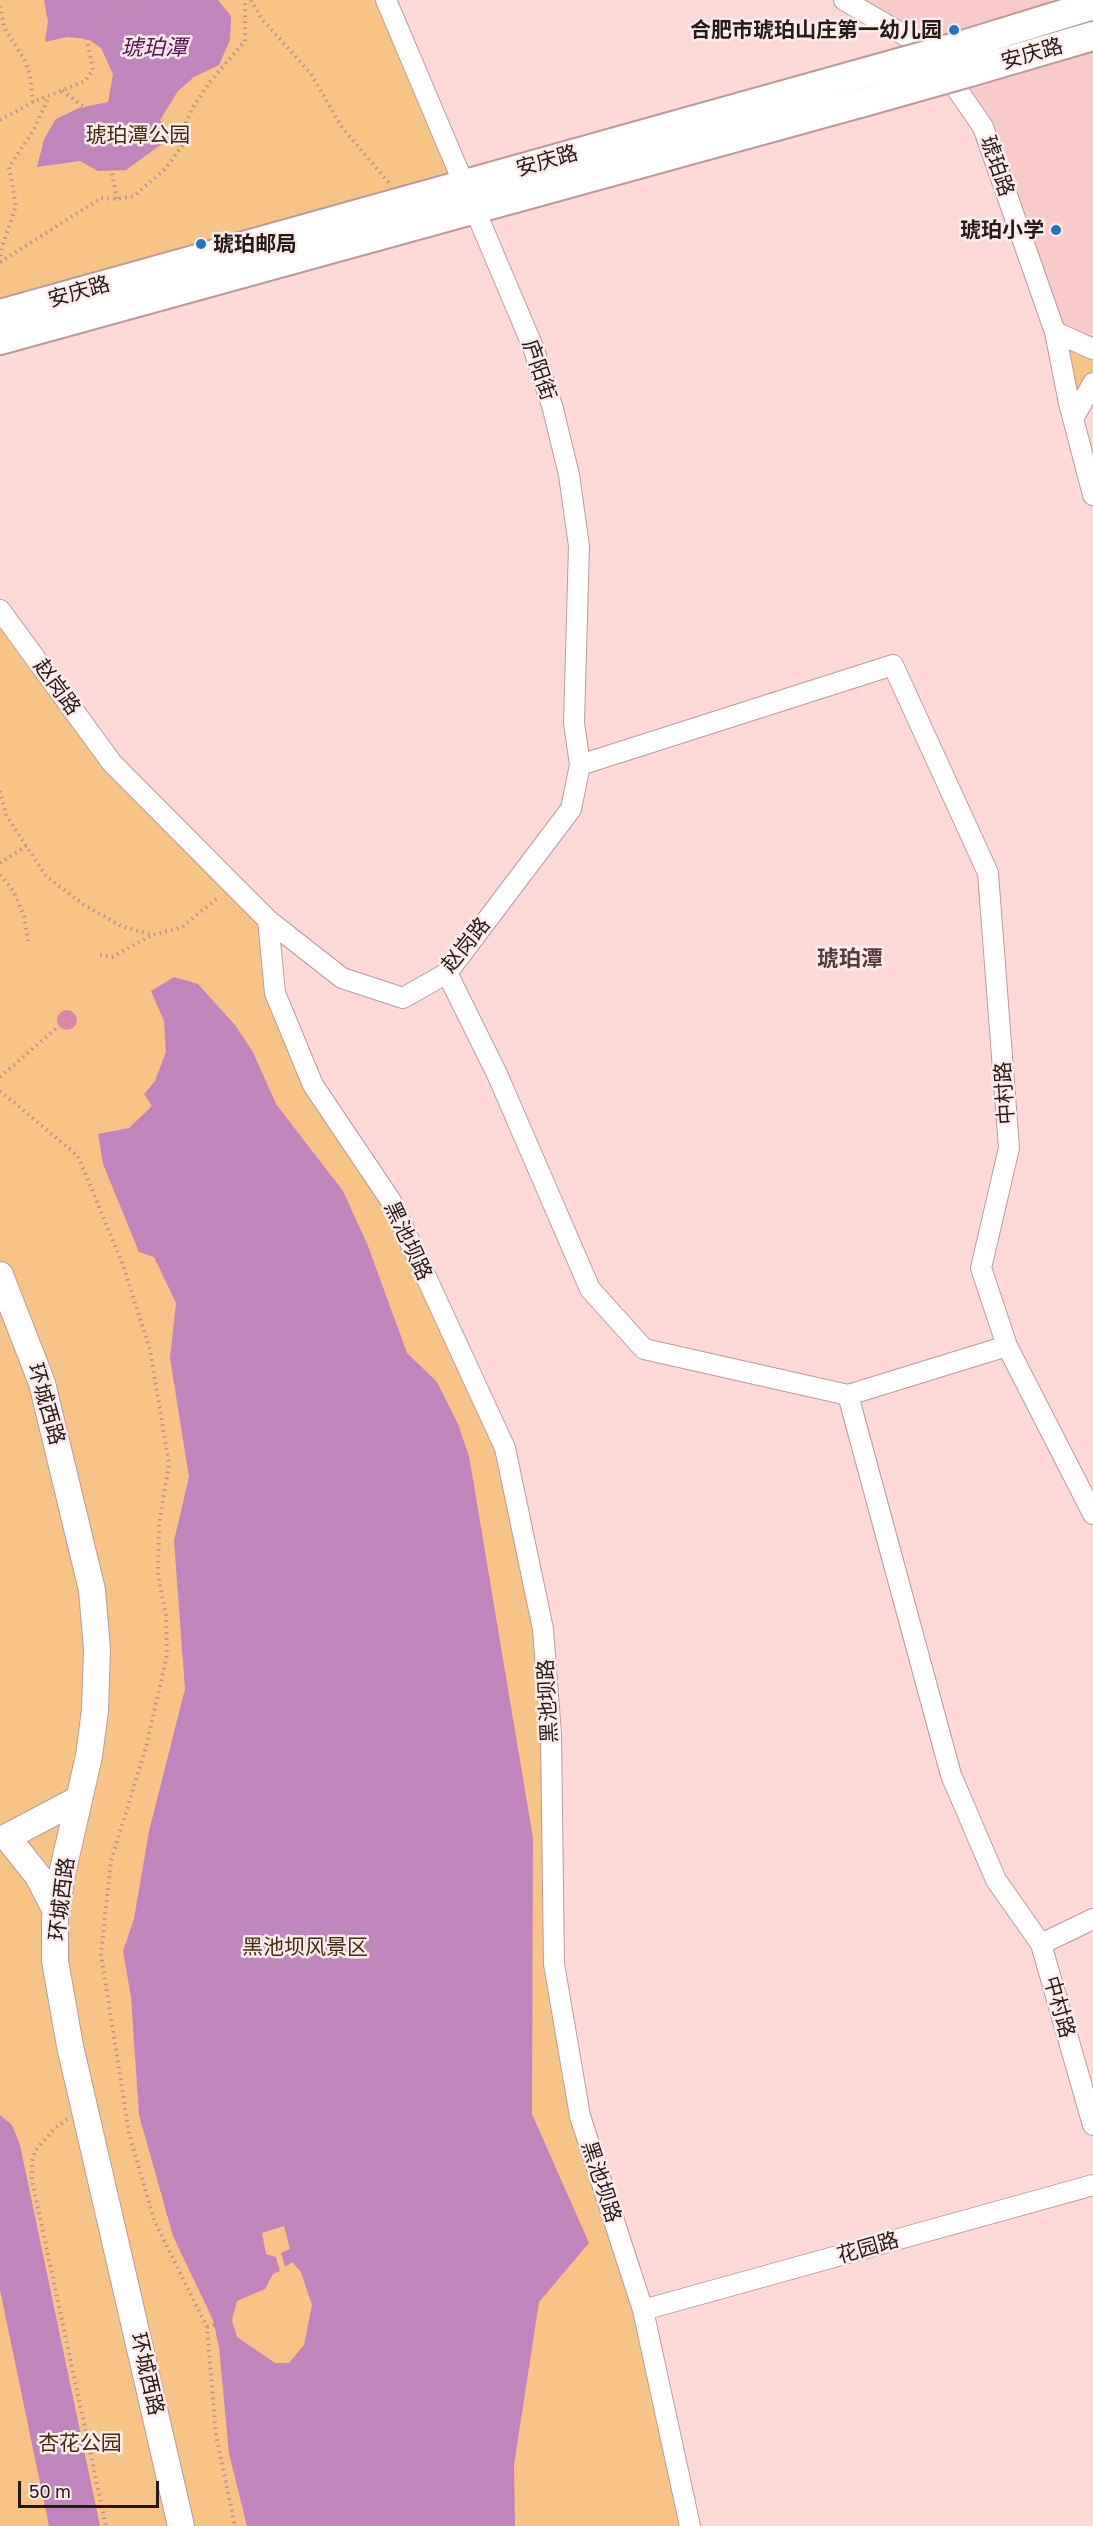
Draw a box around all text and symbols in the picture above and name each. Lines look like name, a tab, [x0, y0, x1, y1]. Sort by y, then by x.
place label: 合肥市琥珀山庄第一幼儿园	[690, 17, 942, 43]
marker: 合肥市琥珀山庄第一幼儿园	[947, 23, 961, 37]
street label: 安庆路	[998, 33, 1066, 75]
water label: 琥珀潭	[121, 35, 187, 61]
park label: 琥珀潭公园	[86, 122, 190, 148]
street label: 琥珀路	[975, 132, 1019, 200]
street label: 安庆路	[513, 140, 581, 182]
place label: 琥珀小学	[960, 217, 1044, 243]
marker: 琥珀小学	[1049, 223, 1063, 237]
place label: 琥珀邮局	[213, 231, 297, 257]
marker: 琥珀邮局	[194, 237, 208, 251]
street label: 安庆路	[45, 271, 113, 313]
street label: 庐阳街	[517, 336, 561, 404]
street label: 赵岗路	[28, 654, 86, 720]
street label: 赵岗路	[436, 913, 496, 977]
district label: 琥珀潭	[817, 946, 883, 972]
street label: 中村路	[990, 1061, 1020, 1125]
street label: 黑池坝路	[379, 1198, 437, 1284]
street label: 环城西路	[22, 1360, 70, 1448]
street label: 黑池坝路	[533, 1658, 563, 1744]
street label: 环城西路	[44, 1856, 80, 1942]
park label: 黑池坝风景区	[242, 1934, 368, 1960]
street label: 中村路	[1038, 1973, 1080, 2041]
street label: 黑池坝路	[576, 2138, 626, 2226]
street label: 花园路	[834, 2227, 902, 2269]
street label: 环城西路	[125, 2330, 169, 2418]
park label: 杏花公园	[38, 2430, 122, 2456]
scale bar	[21, 2469, 162, 2507]
text: 50 m	[29, 2480, 71, 2502]

